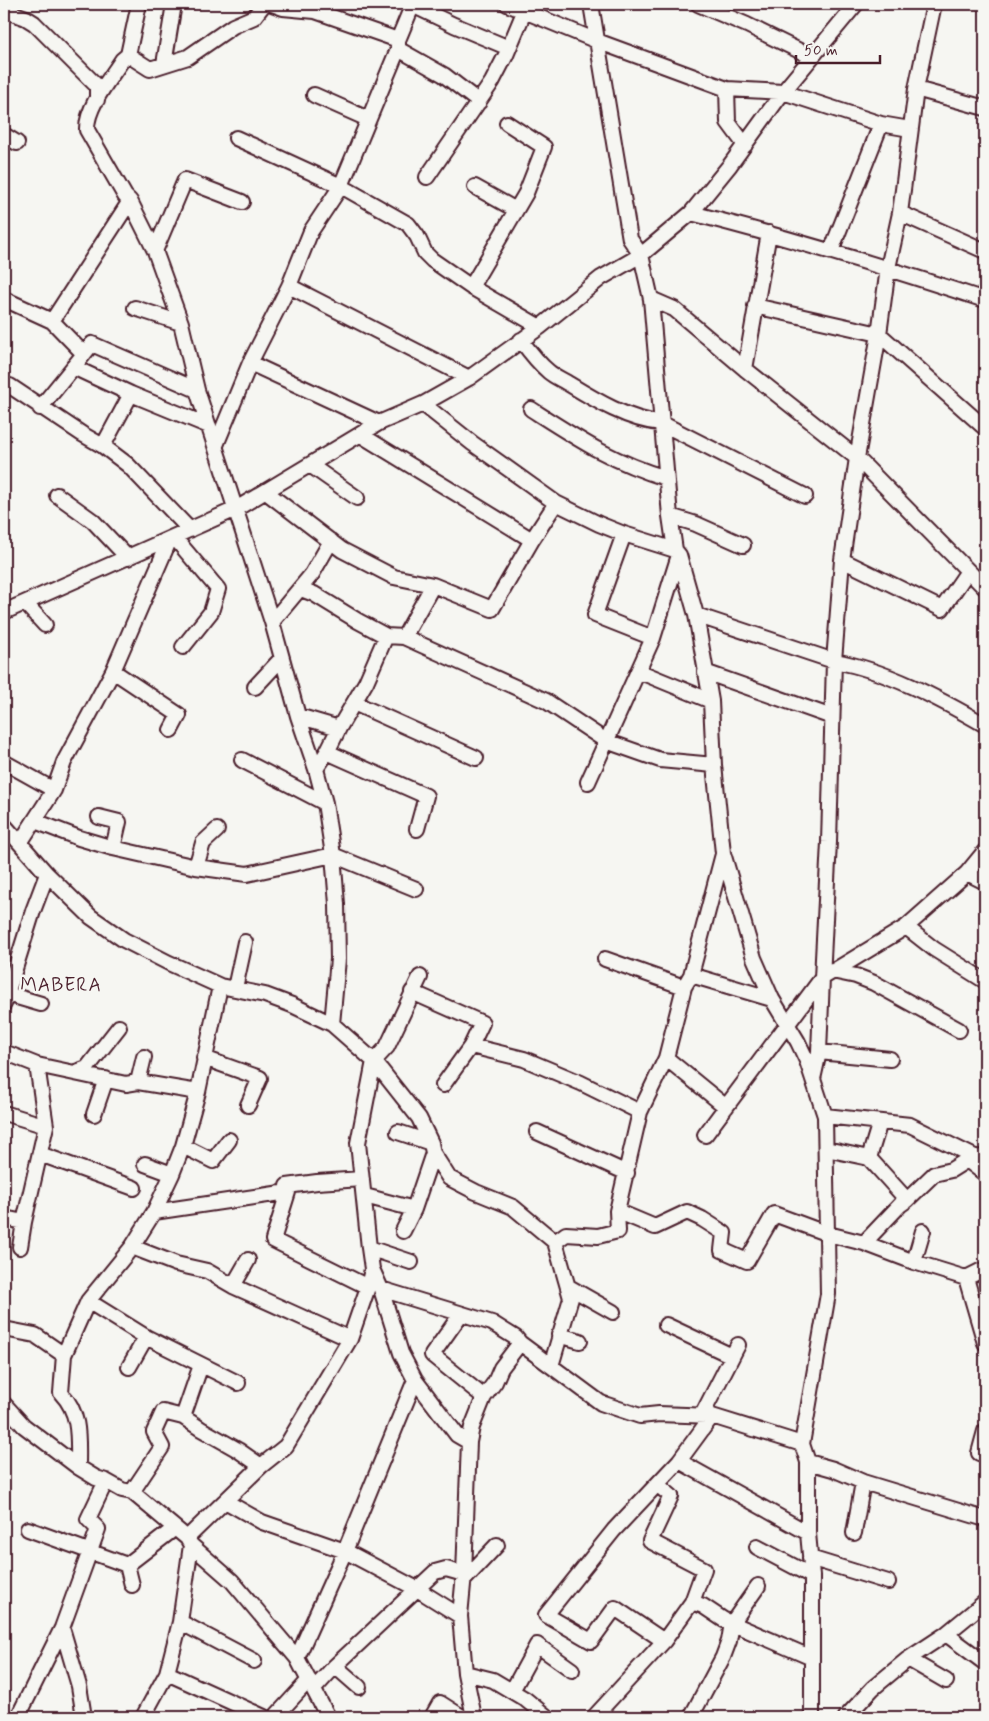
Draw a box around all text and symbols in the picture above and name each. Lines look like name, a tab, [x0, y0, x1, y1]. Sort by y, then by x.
scale bar	[796, 32, 880, 64]
text: 50 m	[804, 41, 838, 61]
district label: MABERA	[20, 973, 102, 998]

